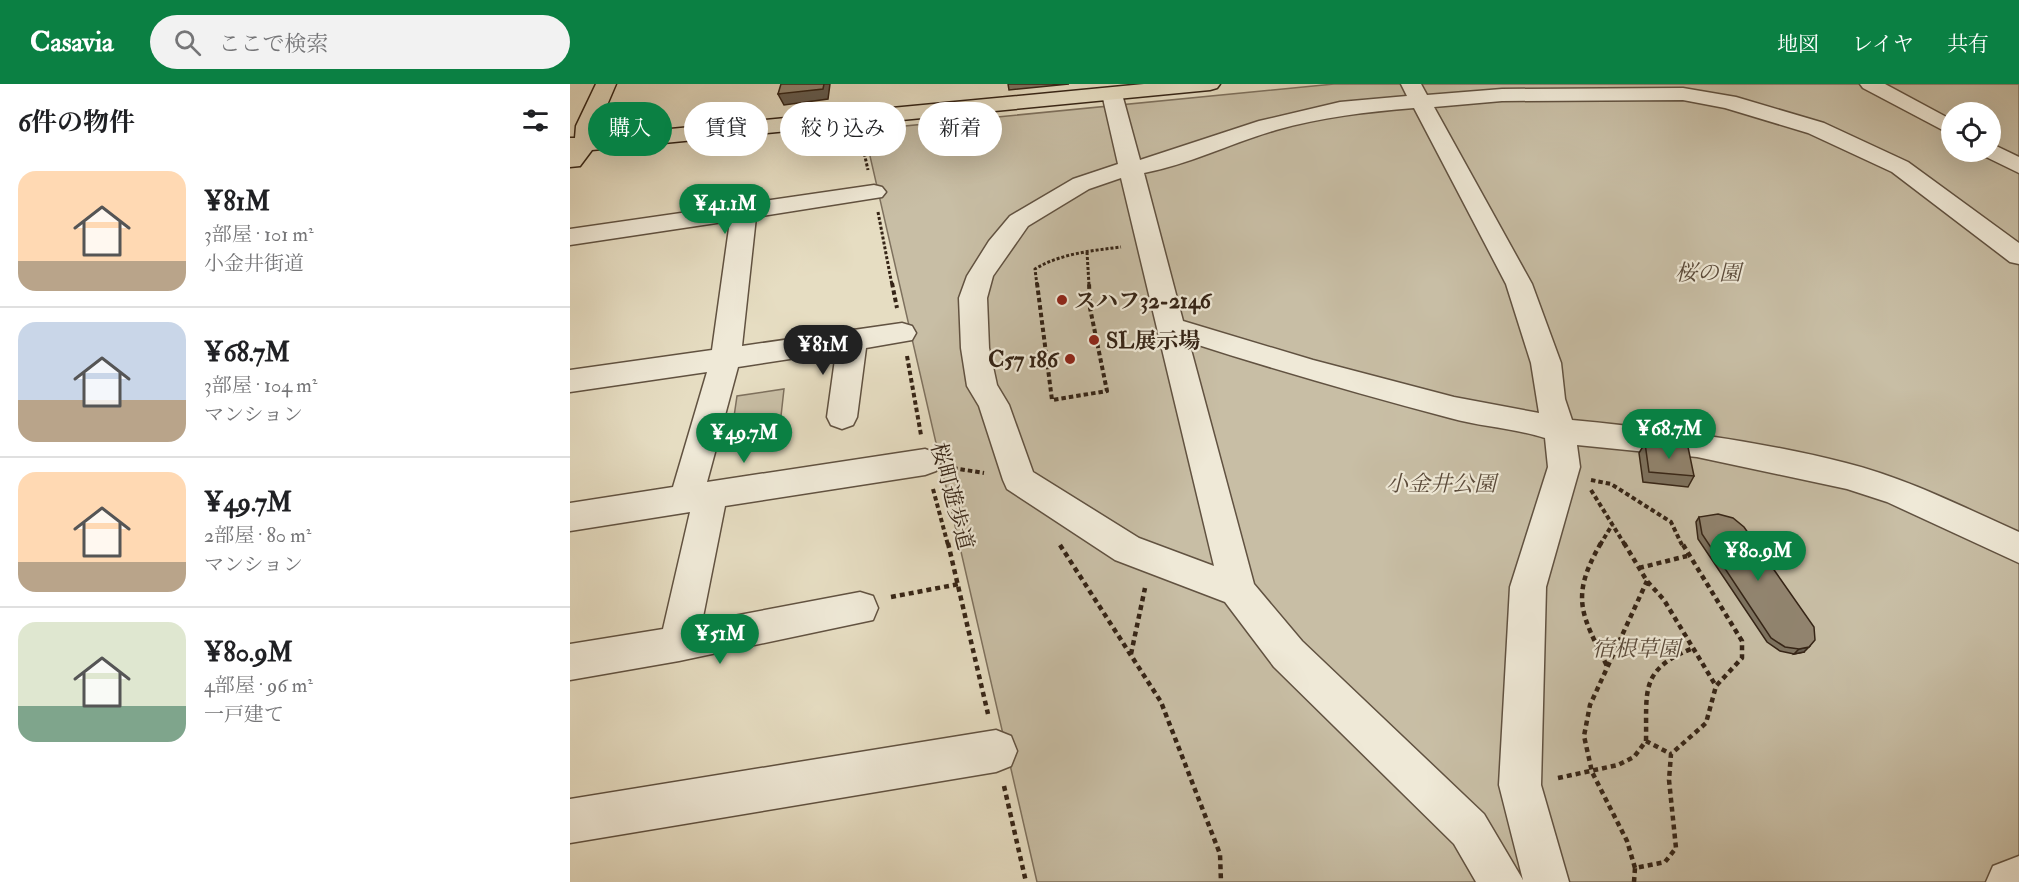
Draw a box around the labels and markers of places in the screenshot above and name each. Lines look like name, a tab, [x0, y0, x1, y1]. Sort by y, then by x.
pin: ¥41.1M	[676, 184, 774, 235]
place label: スハフ32-2146	[1074, 287, 1213, 315]
marker: スハフ32-2146	[1055, 293, 1069, 307]
pin: ¥81M	[787, 325, 859, 376]
place label: SL展示場	[1106, 327, 1200, 355]
marker: SL展示場	[1087, 333, 1101, 347]
place label: C57 186	[988, 346, 1060, 374]
marker: C57 186	[1063, 352, 1077, 366]
pin: ¥68.7M	[1620, 409, 1718, 460]
pin: ¥49.7M	[695, 413, 793, 464]
pin: ¥80.9M	[1709, 531, 1807, 582]
pin: ¥51M	[684, 614, 756, 665]

